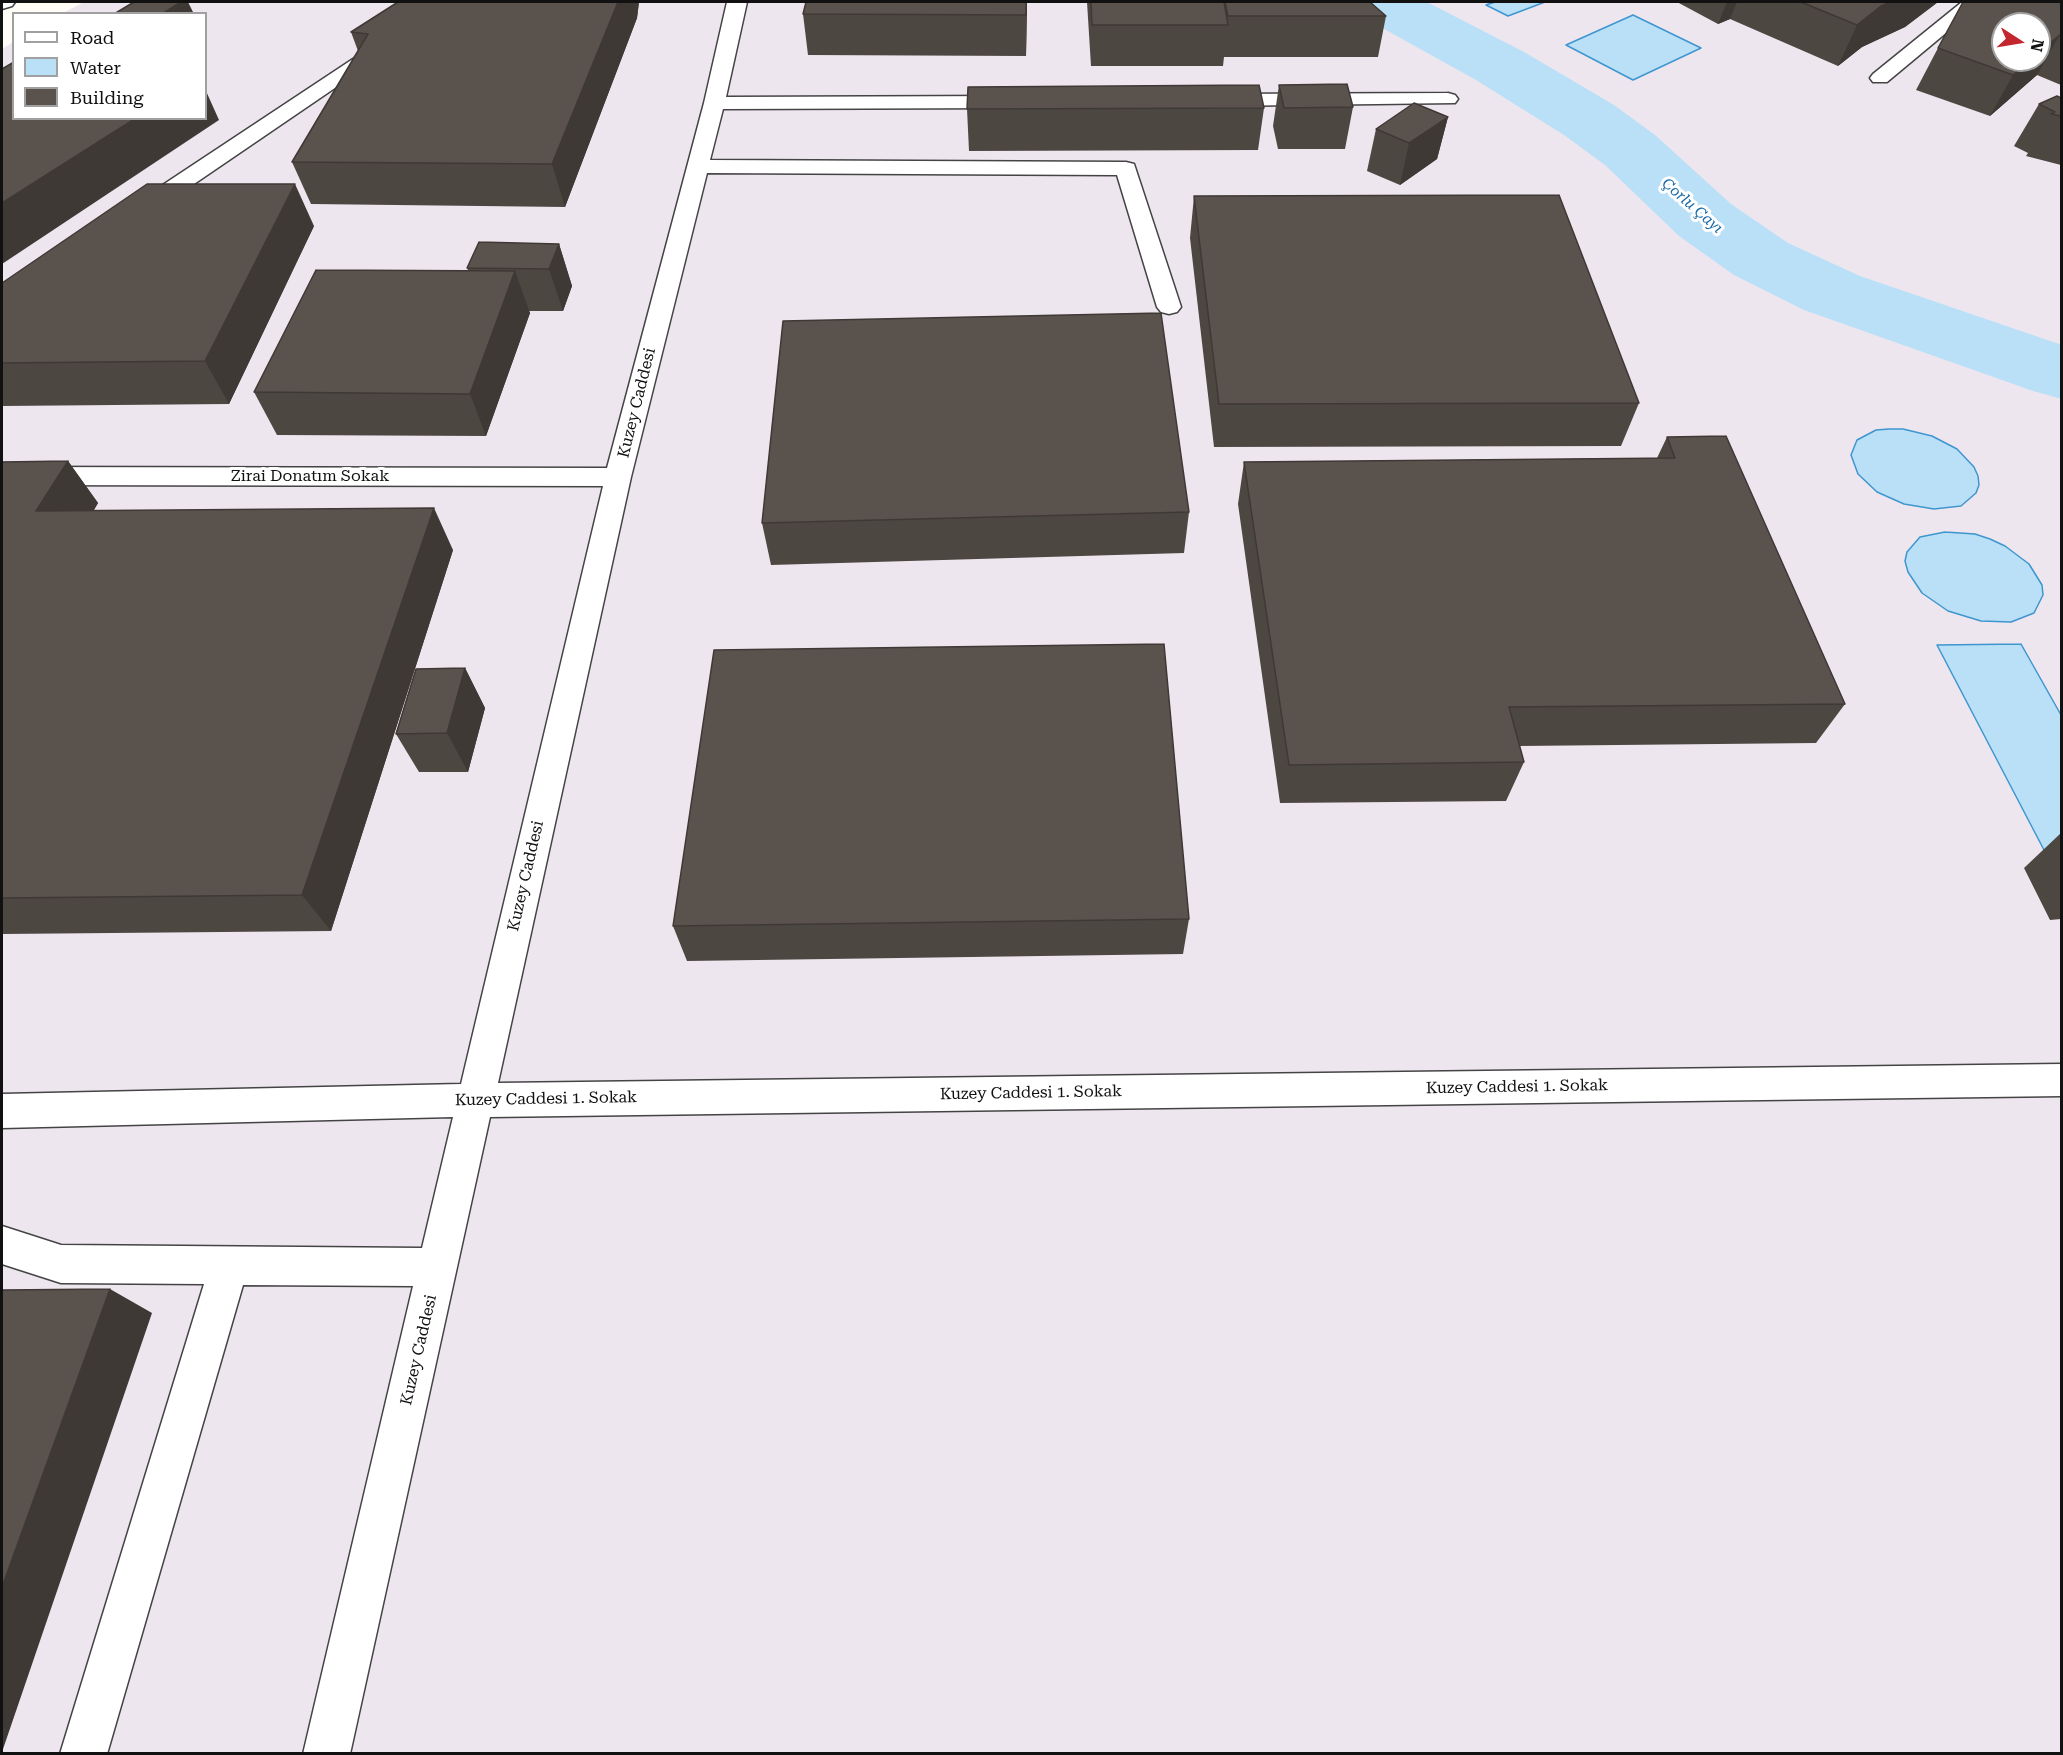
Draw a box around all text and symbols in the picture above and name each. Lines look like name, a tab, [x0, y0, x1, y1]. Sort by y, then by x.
legend	[12, 12, 207, 120]
north arrow	[1991, 12, 2051, 72]
text: Road	[70, 27, 114, 48]
text: N	[2027, 37, 2048, 53]
text: Water	[70, 57, 121, 78]
text: Building	[70, 87, 144, 108]
water label: Çorlu Çayı	[1658, 175, 1726, 237]
street label: Kuzey Caddesi	[614, 346, 660, 460]
street label: Zirai Donatım Sokak	[231, 466, 389, 486]
street label: Kuzey Caddesi	[504, 819, 548, 933]
street label: Kuzey Caddesi 1. Sokak	[1426, 1076, 1608, 1098]
street label: Kuzey Caddesi 1. Sokak	[940, 1082, 1122, 1104]
street label: Kuzey Caddesi 1. Sokak	[455, 1088, 637, 1110]
street label: Kuzey Caddesi	[397, 1293, 441, 1407]

